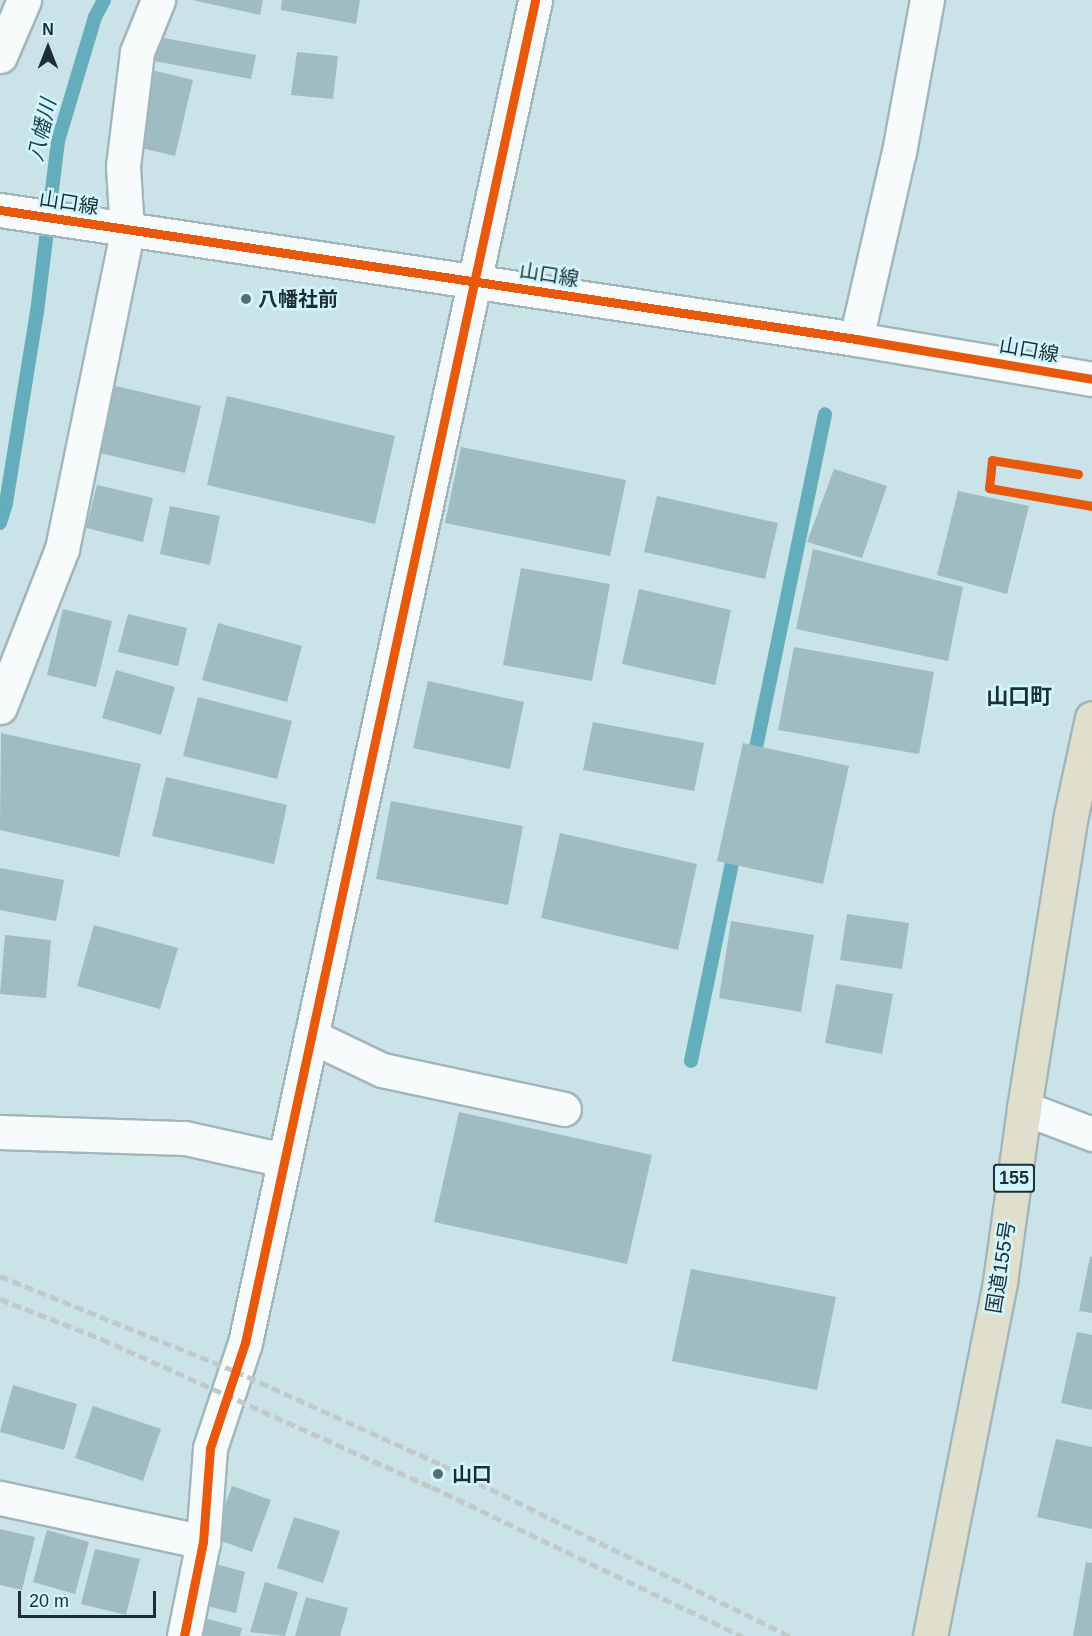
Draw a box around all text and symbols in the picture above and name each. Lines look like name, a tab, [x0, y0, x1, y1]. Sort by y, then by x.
north arrow	[18, 18, 78, 78]
text: N	[42, 21, 54, 38]
water label: 八幡川	[23, 96, 61, 164]
street label: 山口線	[37, 186, 101, 220]
street label: 山口線	[517, 258, 581, 292]
place label: 八幡社前	[258, 287, 338, 311]
marker: 八幡社前	[239, 292, 253, 306]
street label: 山口線	[997, 333, 1061, 367]
district label: 山口町	[986, 684, 1052, 710]
road number: 155	[992, 1163, 1036, 1193]
street label: 国道155号	[982, 1219, 1020, 1315]
place label: 山口	[452, 1462, 492, 1486]
marker: 山口	[429, 1465, 447, 1483]
scale bar	[21, 1579, 159, 1617]
text: 20 m	[29, 1591, 69, 1611]

